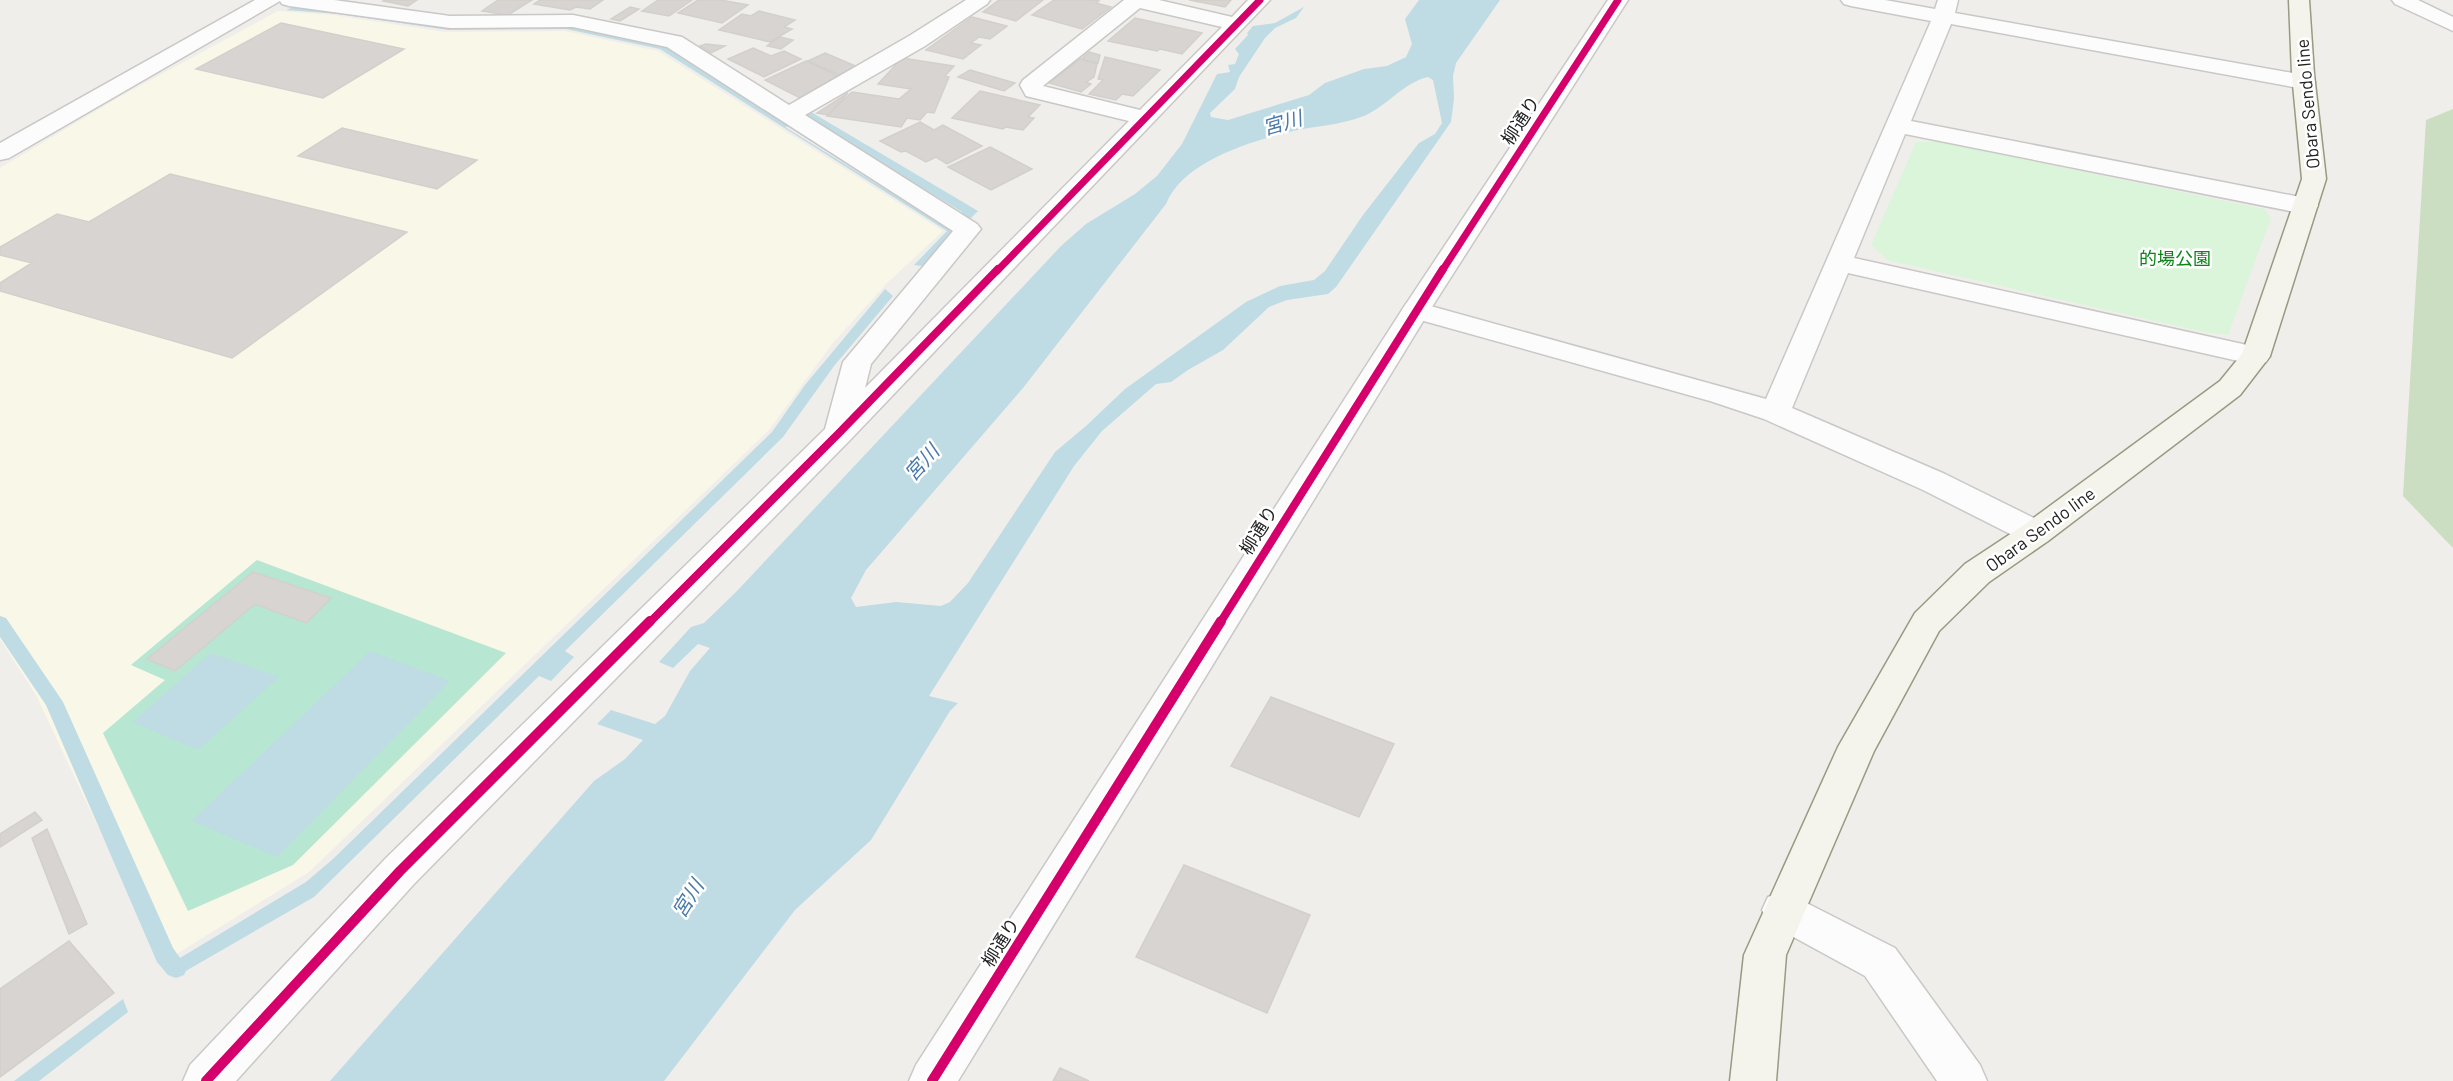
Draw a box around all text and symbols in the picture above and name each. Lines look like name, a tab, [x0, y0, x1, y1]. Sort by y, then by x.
street label: Obara Sendo line	[2290, 38, 2324, 170]
street label: 柳通り	[1496, 91, 1544, 149]
water label: 宮川	[1259, 104, 1306, 139]
park label: 的場公園	[2139, 247, 2211, 269]
water label: 宮川	[899, 438, 945, 485]
street label: Obara Sendo line	[1981, 482, 2099, 576]
street label: 柳通り	[1234, 501, 1282, 559]
water label: 宮川	[666, 873, 709, 921]
street label: 柳通り	[976, 913, 1024, 971]

